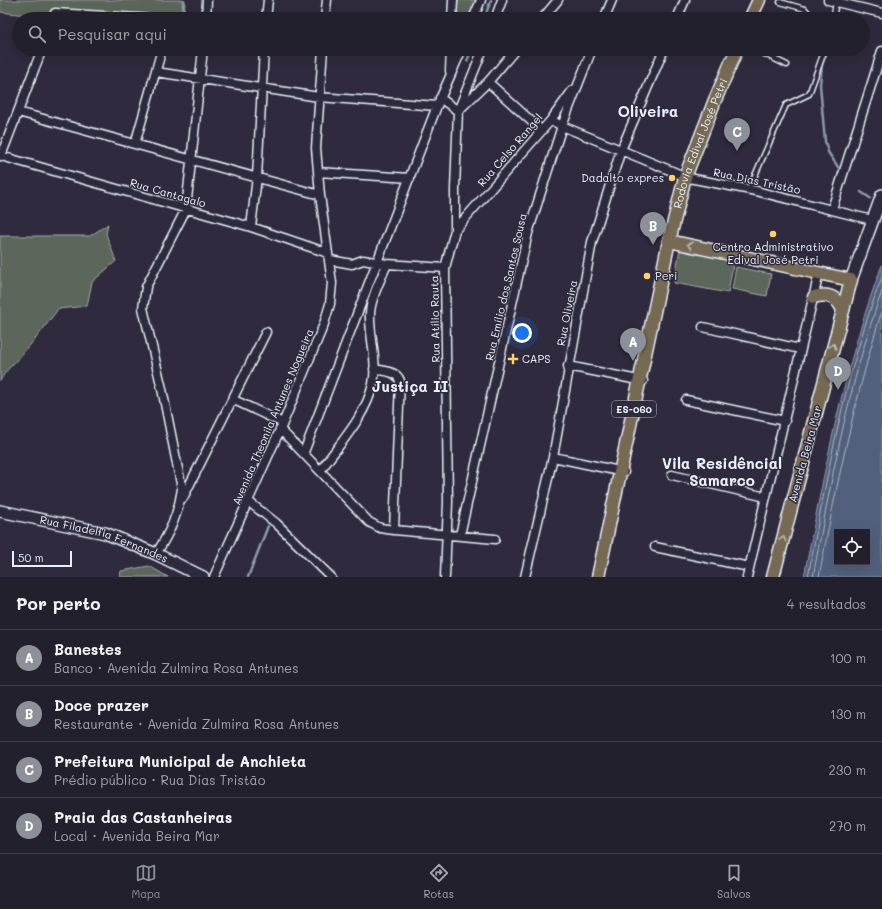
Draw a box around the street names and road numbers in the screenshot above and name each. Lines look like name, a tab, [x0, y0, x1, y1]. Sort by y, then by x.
street label: Rodovia Edival José Petri	[669, 76, 731, 210]
street label: Rua Celso Rangel	[474, 110, 546, 189]
street label: Rua Dias Tristão	[712, 164, 802, 197]
street label: Rua Cantagalo	[128, 174, 208, 211]
street label: Rua Emílio dos Santos Sousa	[481, 212, 530, 362]
street label: Rua Atílio Rauta	[426, 275, 443, 363]
street label: Rua Oliveira	[553, 279, 580, 347]
street label: Avenida Theonila Antunes Nogueira	[228, 326, 317, 507]
road number: ES-060	[612, 401, 656, 417]
street label: Avenida Beira Mar	[784, 404, 825, 504]
street label: Rua Filadelfia Fernandes	[39, 512, 171, 566]

